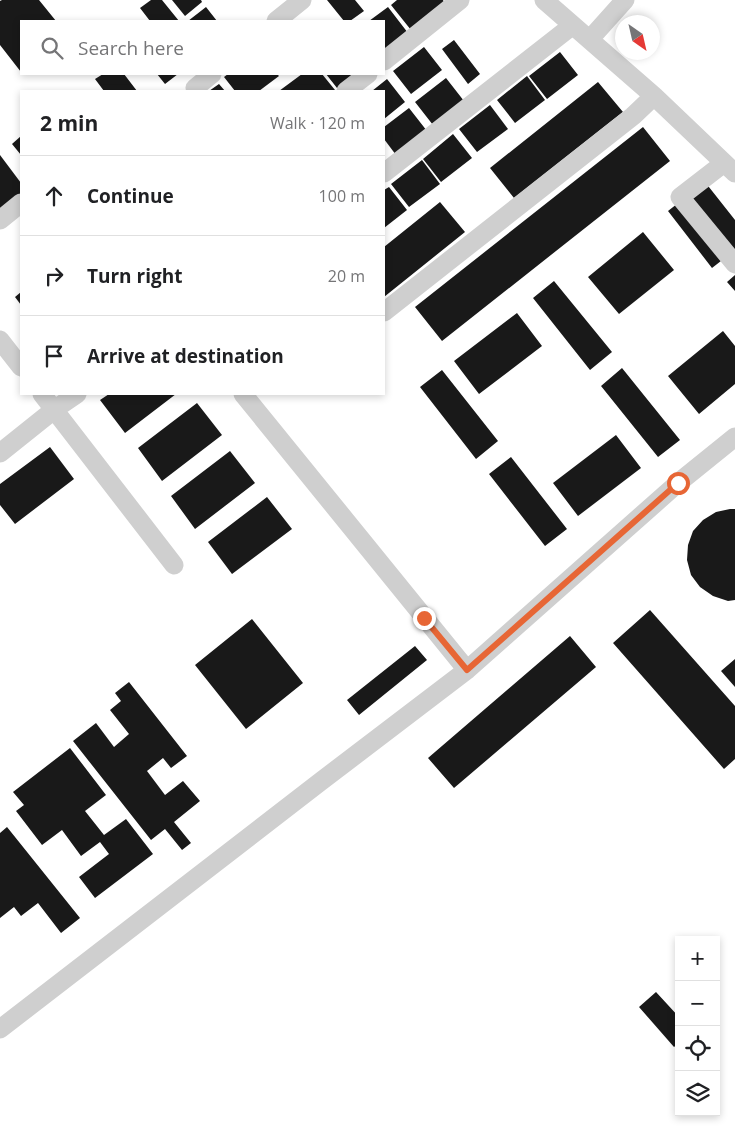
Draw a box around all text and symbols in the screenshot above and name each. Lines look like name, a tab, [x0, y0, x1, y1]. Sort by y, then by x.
north arrow	[615, 15, 660, 60]
search box	[20, 20, 385, 75]
icon: search	[38, 34, 66, 62]
text: Search here	[78, 35, 184, 61]
text: 2 min	[40, 109, 98, 137]
text: Walk · 120 m	[270, 112, 365, 134]
icon: ahead	[40, 182, 68, 210]
text: Continue	[87, 183, 174, 209]
text: 100 m	[319, 185, 365, 207]
icon: right	[40, 262, 68, 290]
text: Turn right	[87, 263, 182, 289]
text: 20 m	[328, 265, 365, 287]
icon: arrive	[40, 342, 68, 370]
text: Arrive at destination	[87, 343, 284, 369]
route start	[667, 472, 690, 495]
route end	[413, 607, 436, 630]
map controls	[675, 936, 720, 1116]
button: +	[675, 936, 720, 981]
button: −	[675, 981, 720, 1026]
button: locate	[675, 1026, 720, 1071]
button: layers	[675, 1071, 720, 1116]

